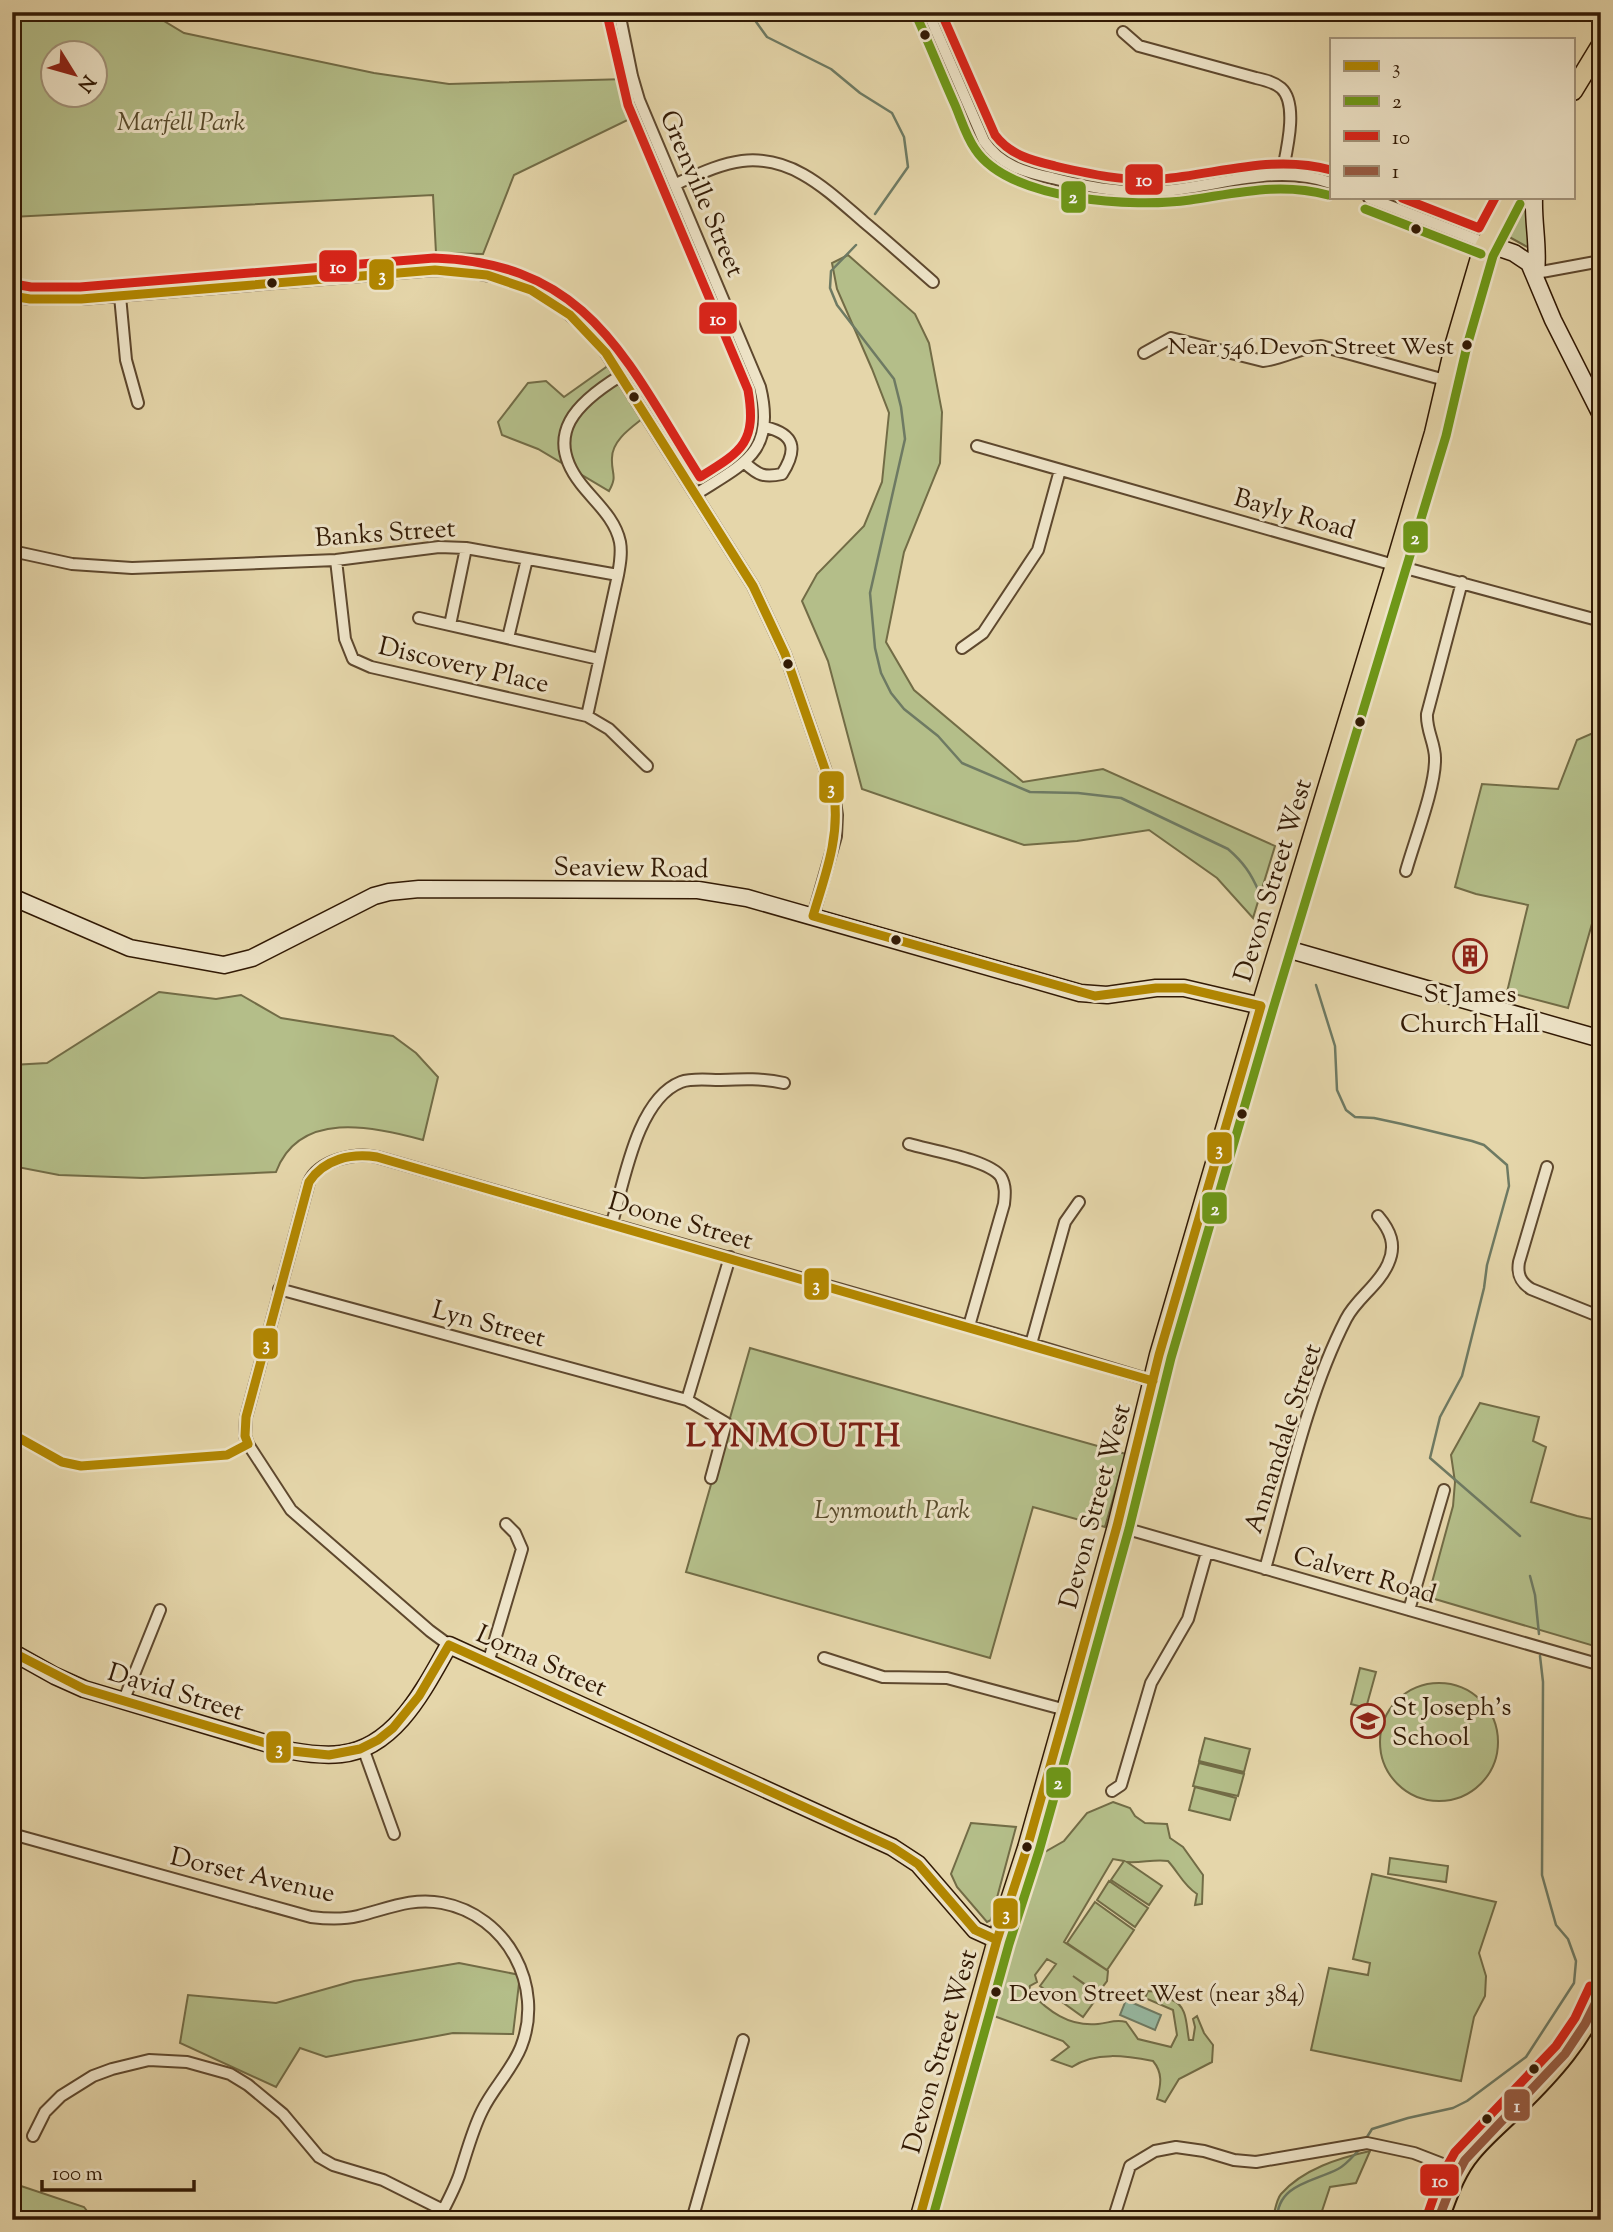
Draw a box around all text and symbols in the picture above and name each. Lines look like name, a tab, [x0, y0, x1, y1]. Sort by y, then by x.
unlabelled marker	[918, 28, 932, 42]
north arrow	[38, 38, 108, 108]
legend	[1330, 38, 1574, 200]
text: 3	[1392, 54, 1400, 84]
text: N	[70, 69, 101, 97]
text: 2	[1392, 88, 1402, 118]
park label: Marfell Park	[117, 105, 245, 142]
street label: Grenville Street	[649, 105, 752, 283]
text: 10	[1392, 124, 1410, 154]
text: 1	[1392, 158, 1399, 188]
line badge: 10	[1124, 163, 1164, 196]
text: 10	[1136, 168, 1152, 195]
line badge: 2	[1060, 180, 1087, 214]
text: 2	[1069, 185, 1078, 212]
unlabelled marker	[1409, 222, 1423, 236]
line badge: 10	[318, 249, 358, 283]
text: 10	[330, 255, 346, 282]
line badge: 3	[368, 258, 395, 291]
text: 3	[378, 263, 386, 290]
unlabelled marker	[265, 276, 279, 290]
line badge: 10	[698, 301, 738, 335]
text: 10	[710, 307, 726, 334]
place label: Near 546 Devon Street West	[1168, 331, 1454, 365]
marker: Near 546 Devon Street West	[1460, 338, 1474, 352]
unlabelled marker	[627, 390, 641, 404]
street label: Bayly Road	[1229, 480, 1360, 550]
street label: Banks Street	[314, 511, 457, 558]
line badge: 2	[1402, 520, 1429, 554]
text: 2	[1411, 526, 1420, 553]
street label: Discovery Place	[374, 629, 552, 704]
unlabelled marker	[781, 657, 795, 671]
unlabelled marker	[1353, 715, 1367, 729]
line badge: 3	[818, 770, 845, 804]
street label: Devon Street West	[1226, 775, 1323, 987]
text: 3	[827, 776, 835, 803]
street label: Seaview Road	[553, 850, 709, 889]
unlabelled marker	[889, 933, 903, 947]
building icon: St James Church Hall	[1451, 937, 1489, 975]
place label: St James Church Hall	[1400, 977, 1540, 1044]
unlabelled marker	[1235, 1107, 1249, 1121]
line badge: 3	[1206, 1131, 1233, 1165]
text: 3	[1215, 1137, 1223, 1164]
street label: Doone Street	[604, 1184, 757, 1261]
line badge: 2	[1201, 1191, 1228, 1225]
text: 2	[1211, 1197, 1220, 1224]
line badge: 3	[803, 1267, 830, 1301]
text: 3	[812, 1273, 820, 1300]
street label: Lyn Street	[428, 1293, 549, 1358]
line badge: 3	[252, 1327, 279, 1360]
text: 3	[262, 1332, 270, 1359]
street label: Annandale Street	[1236, 1339, 1333, 1538]
street label: Devon Street West	[1051, 1400, 1142, 1613]
district label: LYNMOUTH	[686, 1414, 902, 1462]
park label: Lynmouth Park	[814, 1493, 970, 1530]
street label: Calvert Road	[1288, 1538, 1440, 1615]
street label: Lorna Street	[470, 1617, 612, 1708]
street label: David Street	[103, 1655, 248, 1732]
place label: St Joseph's School	[1392, 1690, 1511, 1757]
school or university icon: St Joseph's School	[1349, 1702, 1387, 1740]
line badge: 3	[265, 1730, 292, 1764]
text: 3	[275, 1736, 283, 1763]
line badge: 2	[1045, 1766, 1072, 1799]
text: 2	[1054, 1771, 1063, 1798]
street label: Dorset Avenue	[166, 1840, 338, 1913]
unlabelled marker	[1020, 1840, 1034, 1854]
line badge: 3	[992, 1897, 1019, 1930]
text: 3	[1002, 1902, 1010, 1929]
street label: Devon Street West	[895, 1945, 988, 2158]
place label: Devon Street West (near 384)	[1009, 1978, 1305, 2012]
marker: Devon Street West (near 384)	[989, 1985, 1003, 1999]
unlabelled marker	[1527, 2062, 1541, 2076]
line badge: 1	[1503, 2088, 1531, 2122]
text: 1	[1514, 2094, 1521, 2121]
unlabelled marker	[1480, 2112, 1494, 2126]
scale bar	[42, 2148, 194, 2192]
text: 100 m	[52, 2160, 103, 2190]
line badge: 10	[1419, 2163, 1460, 2197]
text: 10	[1432, 2169, 1448, 2196]

